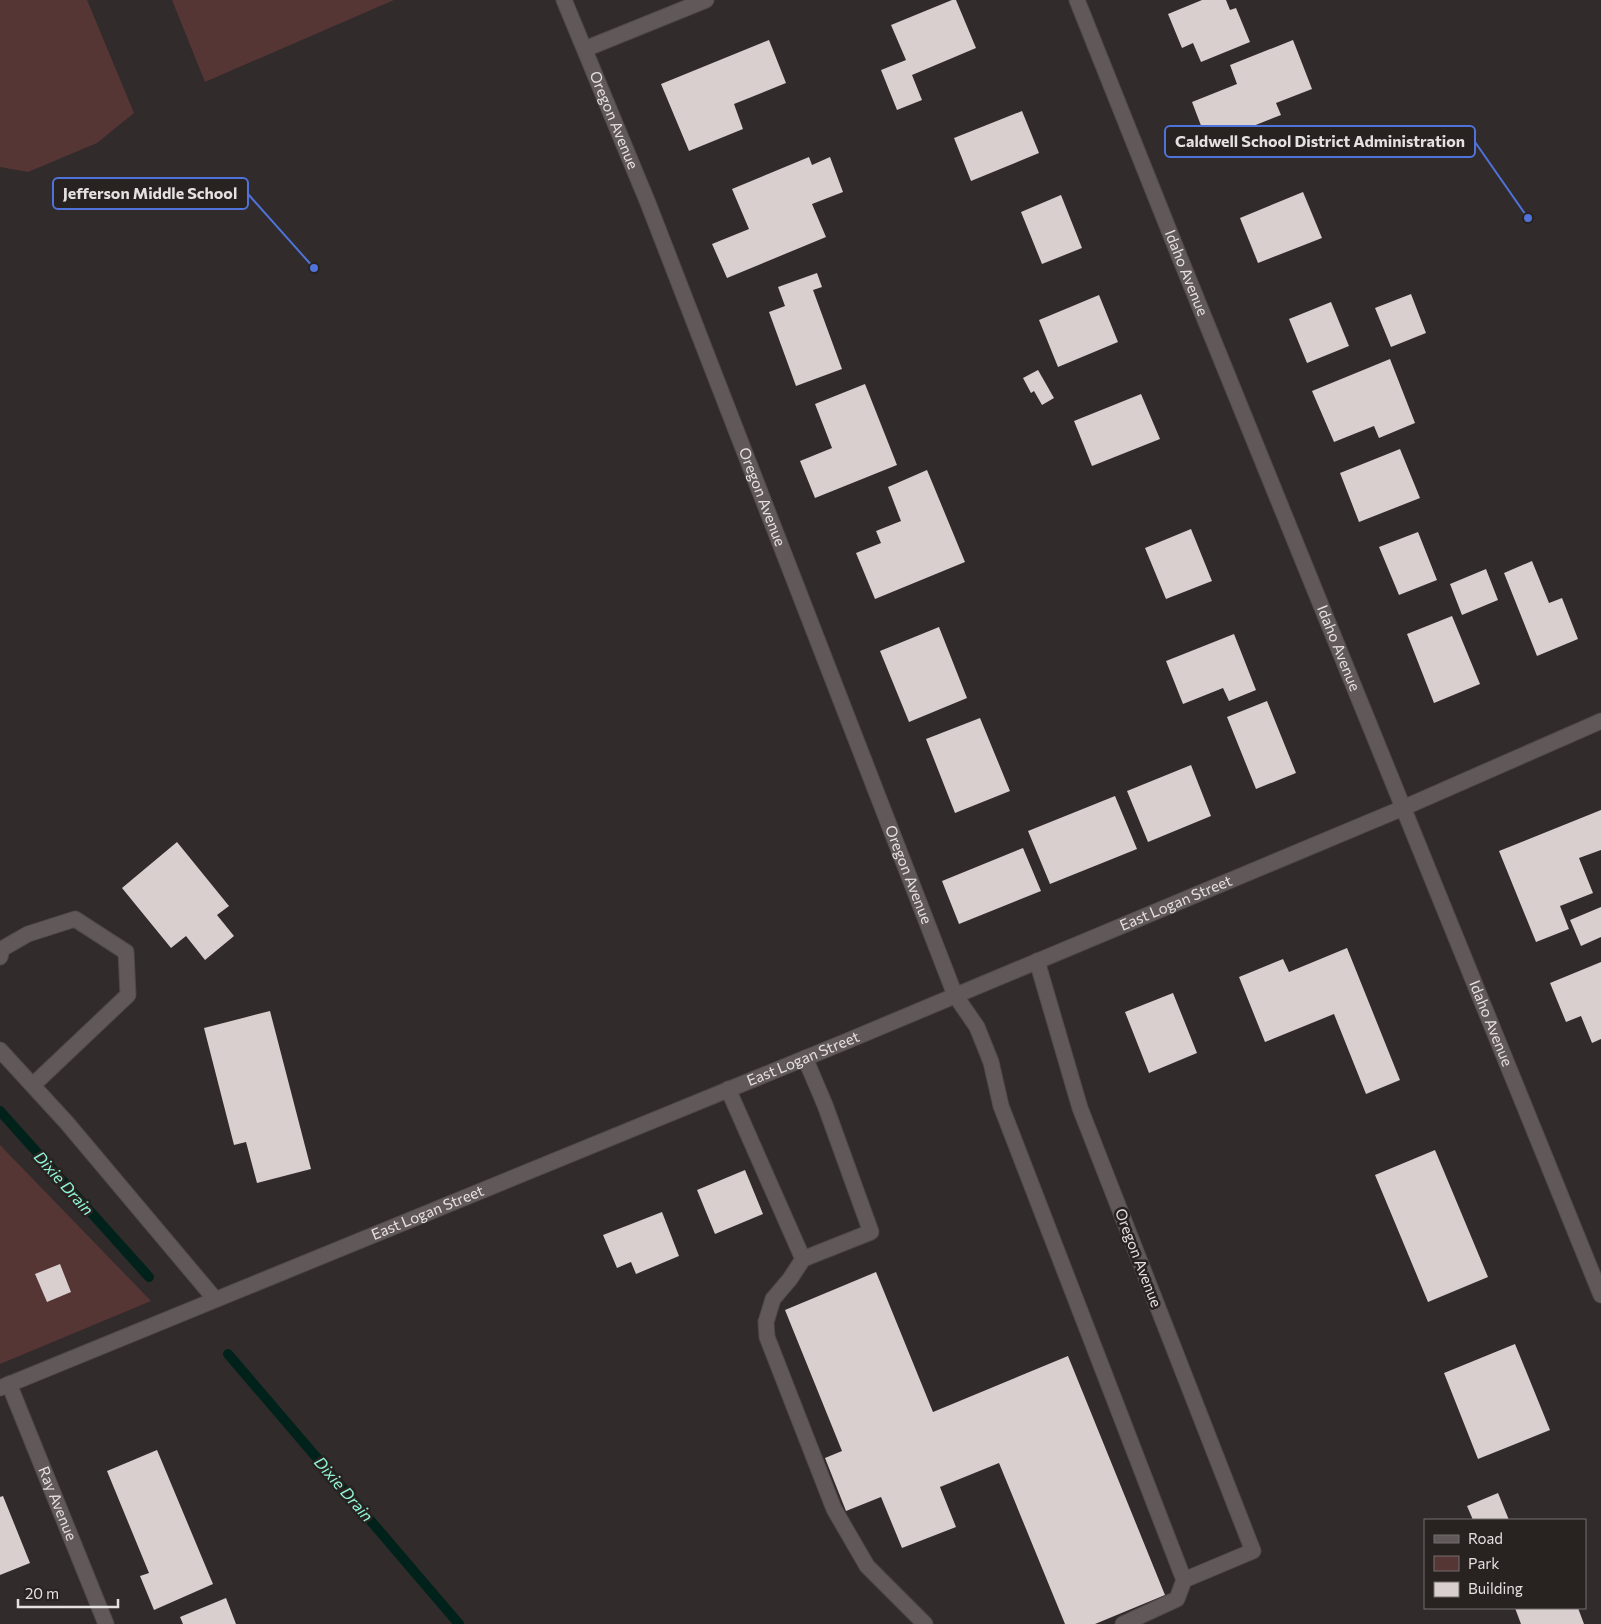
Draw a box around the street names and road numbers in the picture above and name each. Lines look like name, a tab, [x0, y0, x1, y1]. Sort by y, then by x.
street label: Oregon Avenue	[586, 68, 643, 171]
street label: Idaho Avenue	[1162, 227, 1213, 318]
street label: Oregon Avenue	[736, 445, 790, 549]
street label: Idaho Avenue	[1314, 602, 1365, 694]
street label: Oregon Avenue	[882, 822, 937, 926]
street label: East Logan Street	[1117, 871, 1234, 934]
street label: Idaho Avenue	[1466, 977, 1517, 1069]
street label: East Logan Street	[744, 1027, 862, 1089]
street label: East Logan Street	[368, 1181, 486, 1243]
street label: Oregon Avenue	[1112, 1206, 1166, 1310]
street label: Ray Avenue	[35, 1464, 81, 1543]

